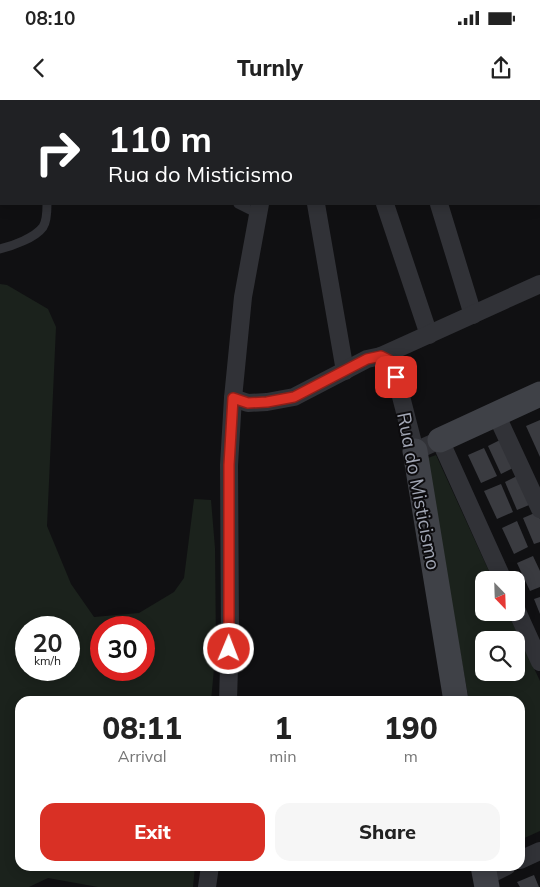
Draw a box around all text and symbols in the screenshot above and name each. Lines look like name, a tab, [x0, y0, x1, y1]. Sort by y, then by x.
text: 08:10	[25, 6, 75, 30]
icon: back	[25, 54, 53, 82]
text: Turnly	[237, 54, 303, 82]
icon: share	[487, 54, 515, 82]
text: 110 m	[108, 117, 212, 161]
icon: right	[25, 120, 90, 185]
text: Rua do Misticismo	[108, 160, 293, 188]
pin	[375, 356, 417, 398]
icon: arrive	[382, 363, 410, 391]
street label: Rua do Misticismo	[392, 410, 446, 572]
north arrow	[475, 571, 525, 621]
map controls	[475, 571, 525, 681]
speed limit sign: 30	[90, 616, 155, 681]
position arrow	[202, 622, 254, 674]
text: 20	[32, 627, 63, 658]
button: search	[475, 631, 525, 681]
text: km/h	[34, 653, 61, 668]
text: 08:11	[102, 709, 182, 747]
text: 1	[274, 709, 292, 747]
text: 190	[384, 709, 438, 747]
text: Arrival	[118, 746, 167, 766]
text: min	[269, 746, 297, 766]
text: m	[404, 746, 418, 766]
button: Exit	[40, 803, 265, 861]
button: Share	[275, 803, 500, 861]

